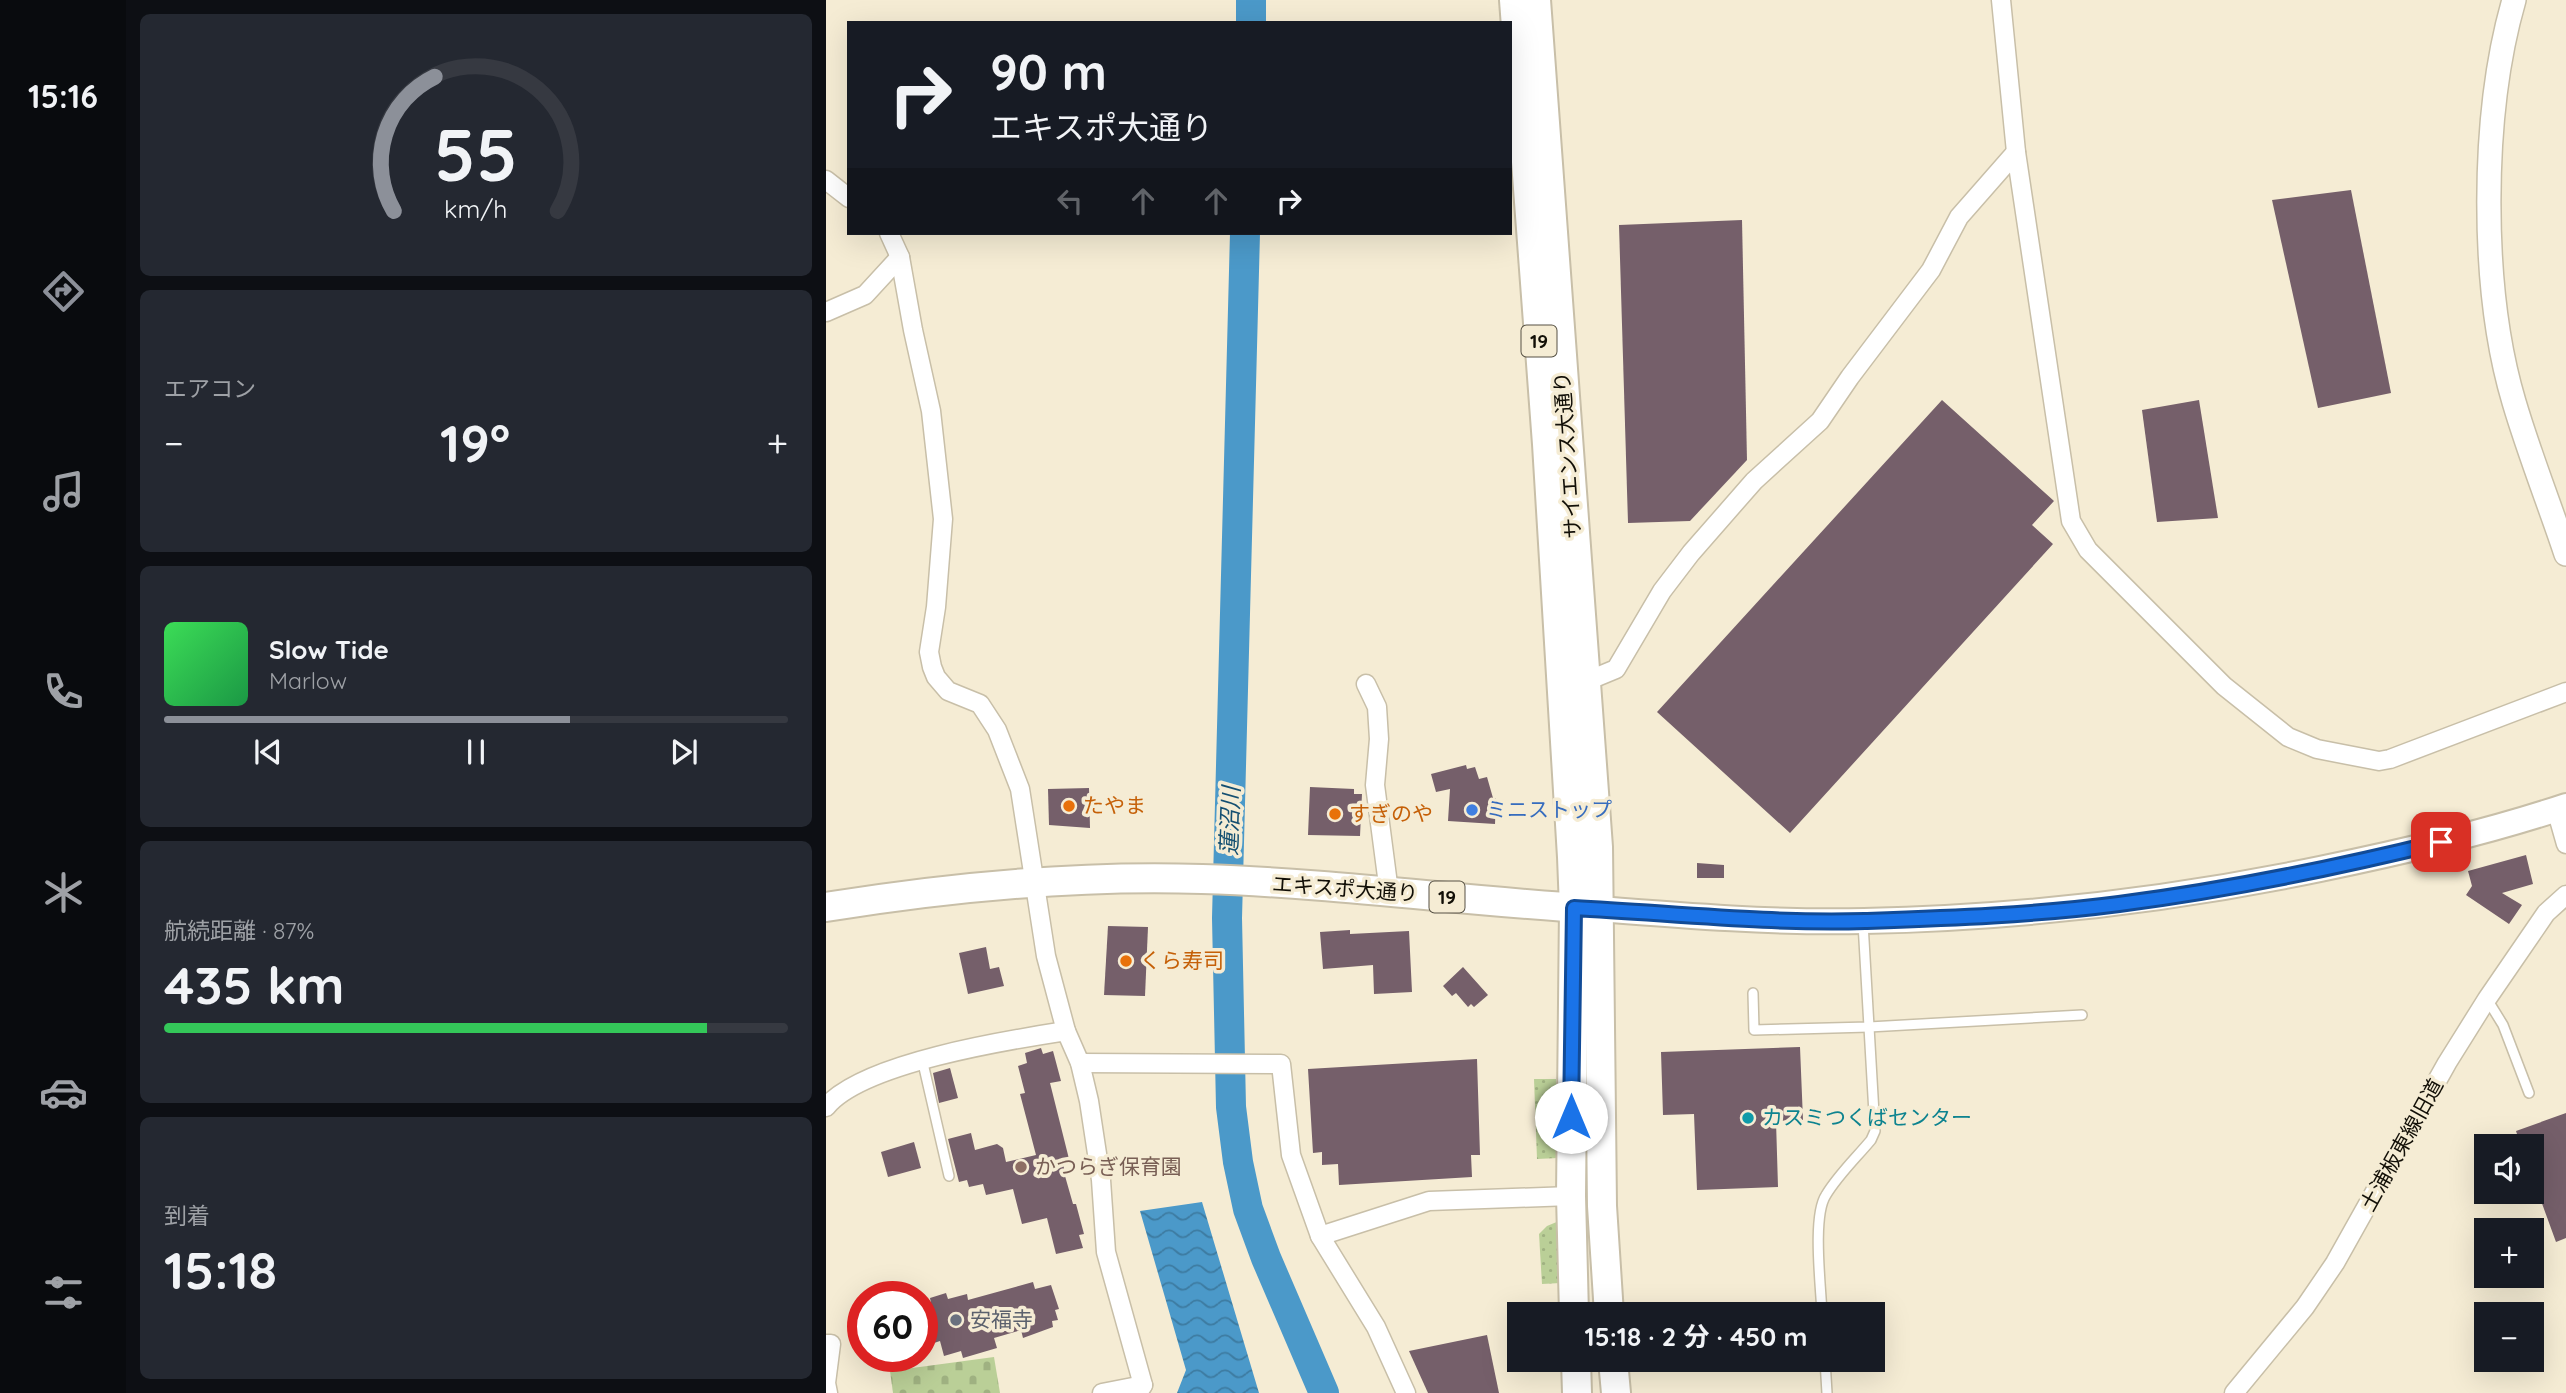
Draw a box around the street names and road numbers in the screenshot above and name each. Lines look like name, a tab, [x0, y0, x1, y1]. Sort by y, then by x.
road number: 19	[1522, 326, 1556, 356]
street label: サイエンス大通り	[1548, 371, 1586, 539]
street label: エキスポ大通り	[1271, 870, 1419, 906]
road number: 19	[1430, 882, 1464, 912]
street label: 土浦板東線旧道	[2354, 1074, 2448, 1215]

